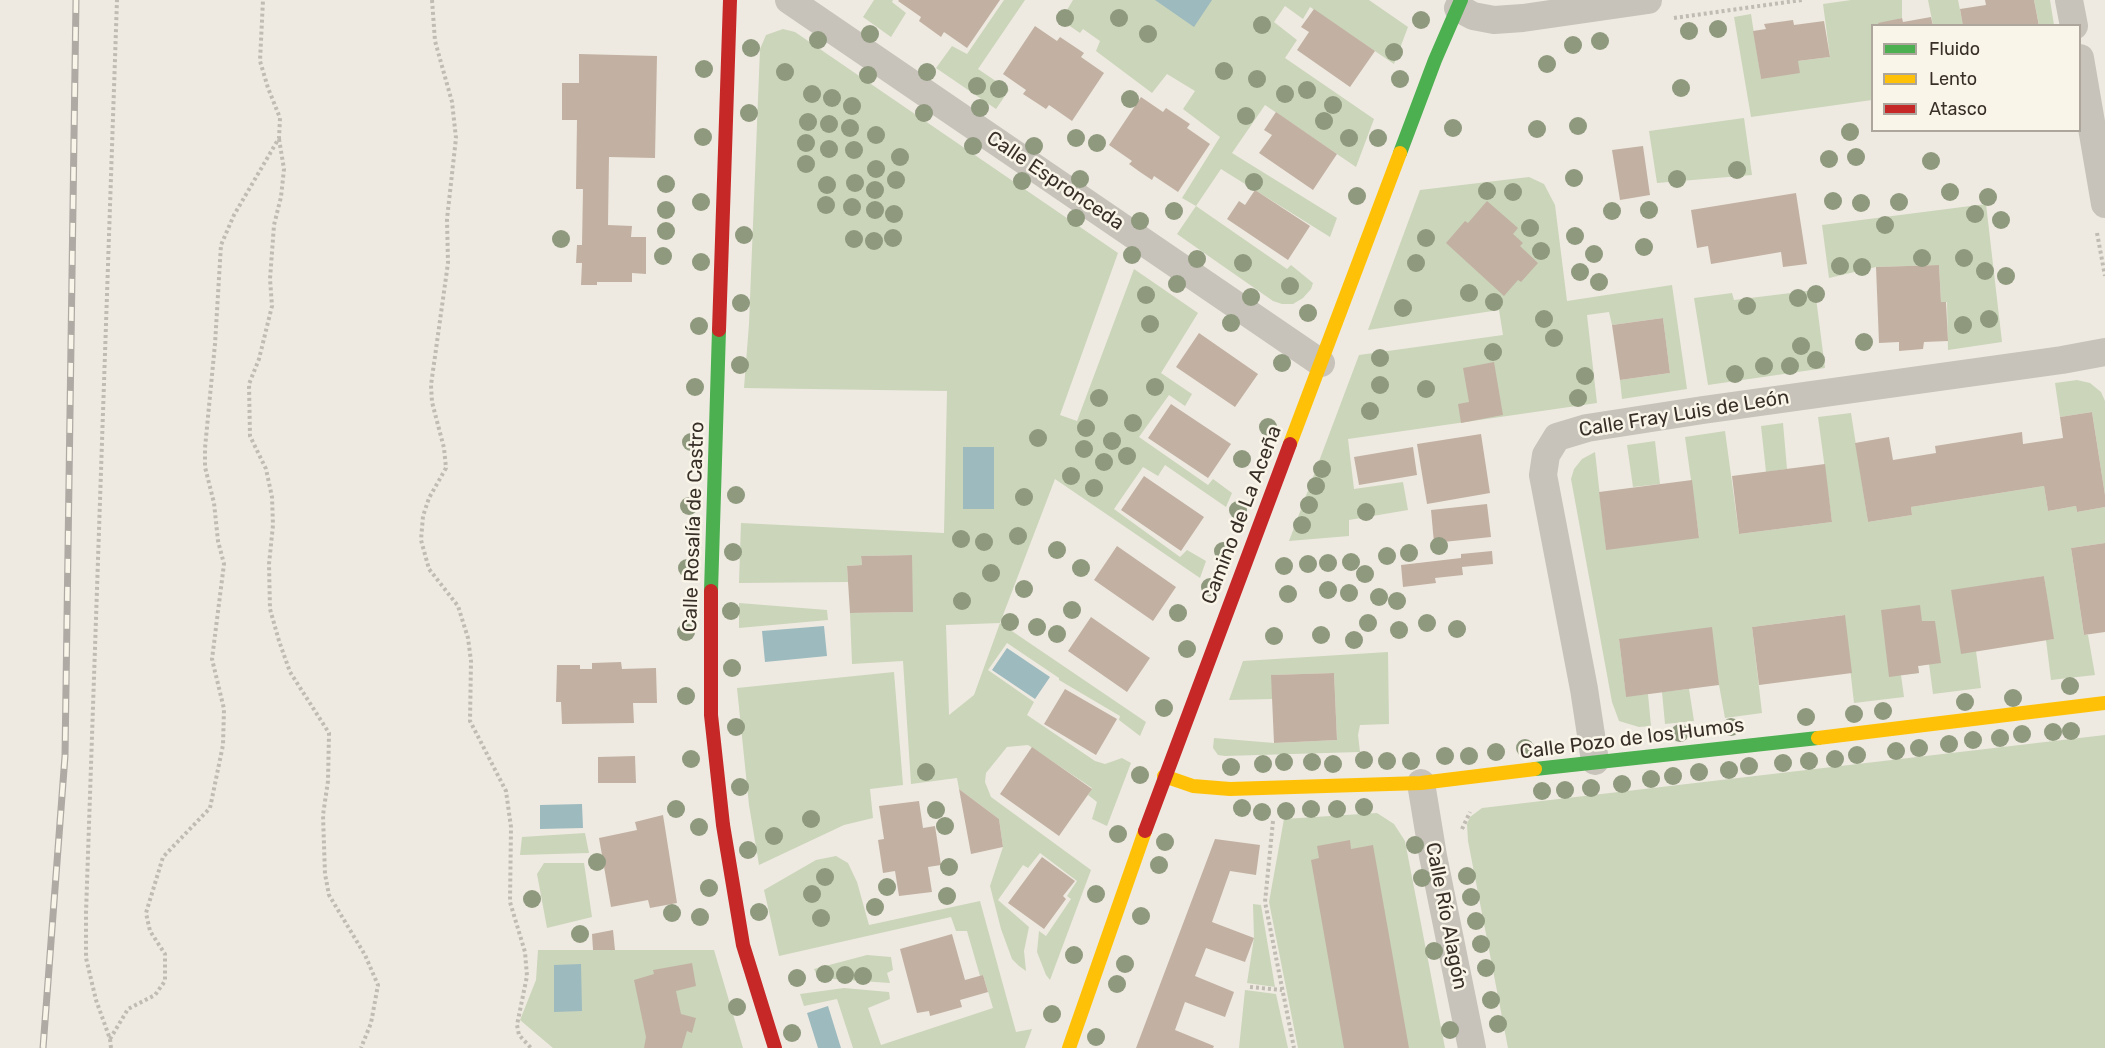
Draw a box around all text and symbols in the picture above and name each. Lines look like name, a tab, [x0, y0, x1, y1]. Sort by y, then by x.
legend	[1871, 24, 2081, 132]
text: Fluido	[1929, 38, 1980, 60]
text: Lento	[1929, 68, 1977, 90]
text: Atasco	[1929, 98, 1987, 120]
street label: Calle Espronceda	[982, 126, 1128, 236]
street label: Calle Fray Luis de León	[1577, 386, 1791, 442]
street label: Calle Rosalía de Castro	[678, 421, 710, 633]
street label: Camino de La Aceña	[1197, 422, 1287, 608]
street label: Calle Pozo de los Humos	[1518, 713, 1746, 765]
street label: Calle Río Alagón	[1420, 840, 1472, 992]

